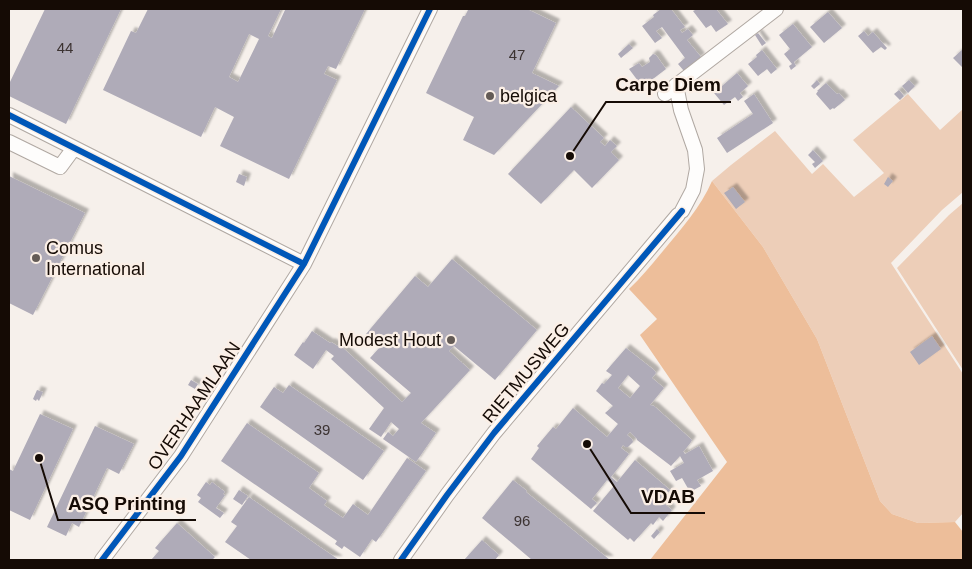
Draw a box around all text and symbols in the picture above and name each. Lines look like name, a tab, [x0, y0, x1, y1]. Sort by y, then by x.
house number: 44	[57, 39, 73, 56]
house number: 47	[509, 46, 525, 63]
callout: Carpe Diem	[606, 68, 731, 102]
text: Carpe Diem	[615, 74, 721, 95]
place label: belgica	[500, 86, 558, 106]
marker: belgica	[484, 90, 496, 102]
place label: Comus International	[46, 238, 145, 279]
marker: Comus International	[30, 252, 42, 264]
street label: RIETMUSWEG	[478, 319, 574, 427]
place label: Modest Hout	[339, 330, 441, 350]
marker: Modest Hout	[445, 334, 457, 346]
street label: OVERHAAMLAAN	[144, 338, 244, 474]
house number: 39	[314, 421, 330, 438]
callout: VDAB	[631, 479, 705, 513]
callout: ASQ Printing	[58, 486, 196, 520]
text: VDAB	[641, 486, 695, 507]
text: ASQ Printing	[68, 493, 186, 514]
house number: 96	[514, 512, 530, 529]

